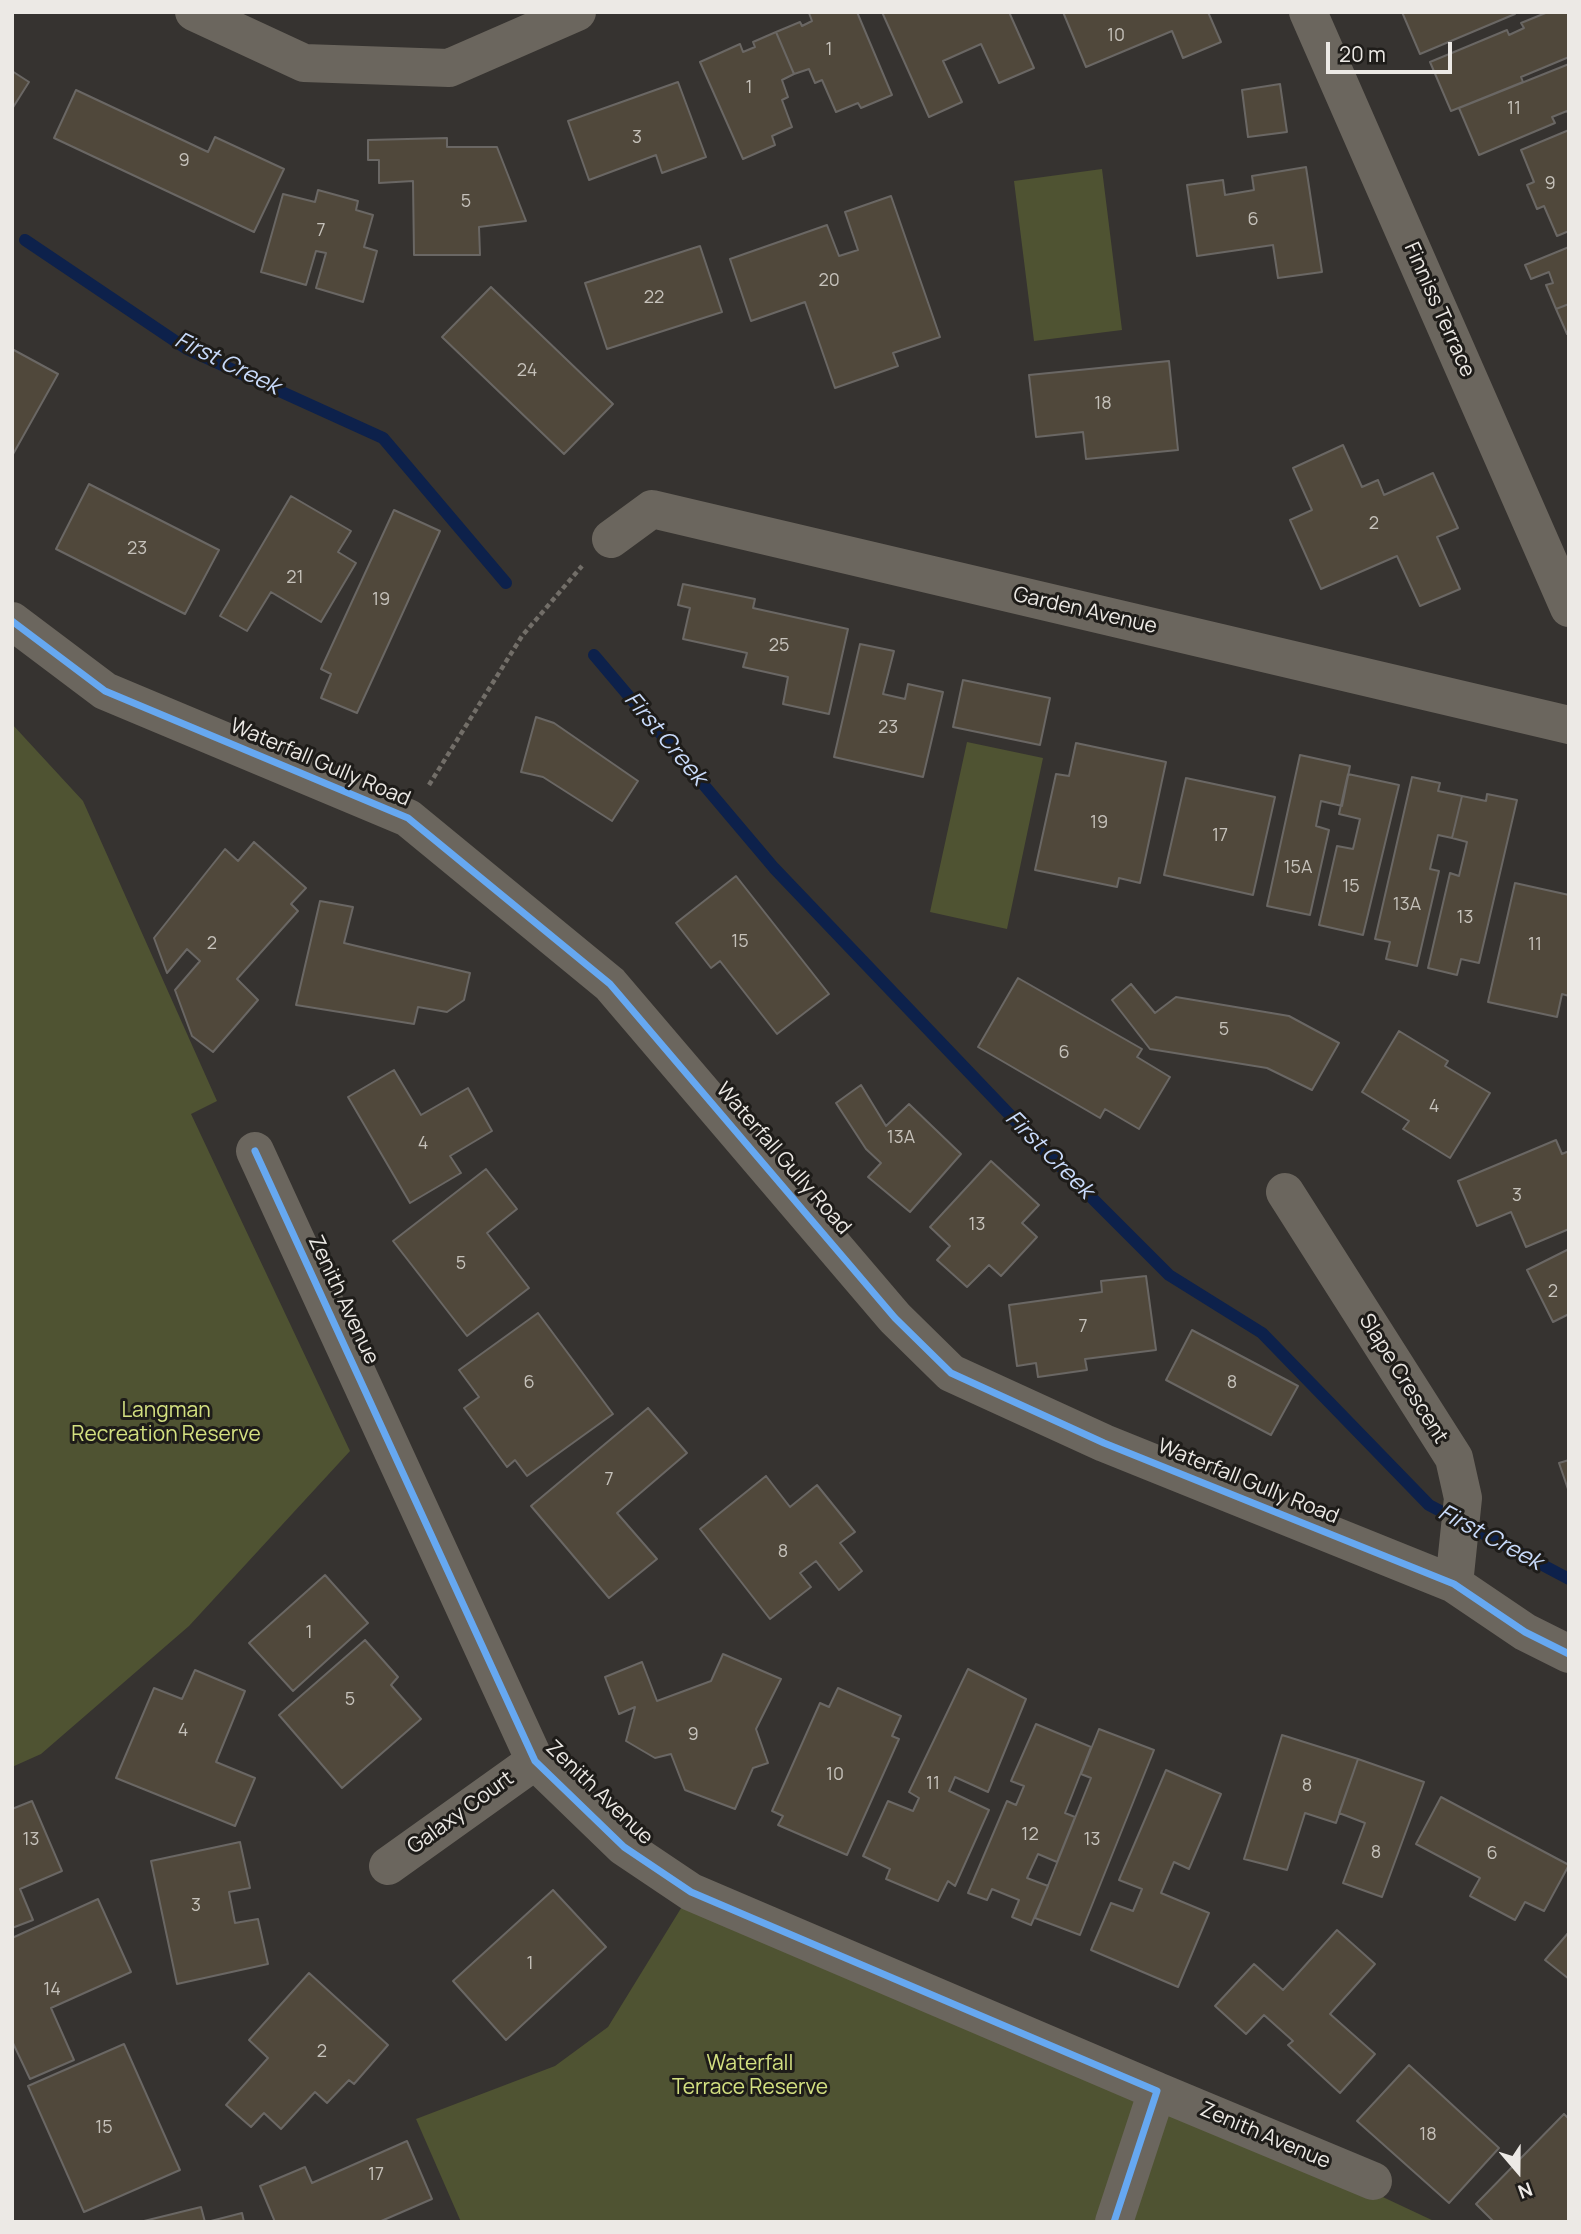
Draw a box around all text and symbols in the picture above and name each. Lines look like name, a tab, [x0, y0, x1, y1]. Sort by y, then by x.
house number: 10	[1107, 25, 1125, 47]
scale bar	[1329, 28, 1455, 72]
house number: 1	[825, 39, 833, 61]
text: 20 m	[1339, 40, 1386, 68]
house number: 1	[745, 77, 753, 99]
house number: 11	[1507, 98, 1521, 120]
house number: 3	[632, 127, 642, 149]
house number: 9	[178, 150, 190, 172]
house number: 9	[1544, 173, 1556, 195]
house number: 5	[461, 191, 471, 213]
house number: 6	[1247, 209, 1259, 231]
house number: 7	[316, 220, 326, 242]
street label: Finniss Terrace	[1398, 239, 1480, 381]
house number: 20	[818, 270, 840, 292]
house number: 22	[644, 287, 664, 309]
water label: First Creek	[170, 327, 284, 401]
house number: 24	[517, 360, 537, 382]
house number: 18	[1094, 393, 1112, 415]
house number: 2	[1369, 513, 1379, 535]
house number: 23	[127, 538, 147, 560]
house number: 21	[286, 567, 304, 589]
street label: Garden Avenue	[1011, 582, 1159, 640]
house number: 19	[372, 589, 390, 611]
house number: 25	[769, 635, 789, 657]
water label: First Creek	[618, 687, 712, 791]
street label: Waterfall Gully Road	[226, 714, 414, 812]
house number: 23	[878, 717, 898, 739]
house number: 19	[1090, 812, 1108, 834]
house number: 17	[1212, 825, 1228, 847]
house number: 15A	[1284, 857, 1312, 879]
house number: 15	[1342, 876, 1360, 898]
house number: 13A	[1393, 894, 1421, 916]
house number: 13	[1457, 907, 1473, 929]
house number: 15	[731, 931, 749, 953]
house number: 2	[207, 933, 217, 955]
house number: 11	[1528, 934, 1542, 956]
house number: 5	[1219, 1019, 1229, 1041]
house number: 6	[1058, 1042, 1070, 1064]
street label: Waterfall Gully Road	[710, 1078, 856, 1240]
house number: 4	[1429, 1096, 1439, 1118]
water label: First Creek	[999, 1105, 1099, 1205]
house number: 13A	[887, 1127, 915, 1149]
house number: 4	[418, 1133, 428, 1155]
house number: 3	[1512, 1185, 1522, 1207]
house number: 13	[969, 1214, 985, 1236]
street label: Zenith Avenue	[302, 1232, 384, 1368]
house number: 5	[456, 1253, 466, 1275]
house number: 2	[1548, 1281, 1558, 1303]
street label: Slape Crescent	[1353, 1309, 1453, 1449]
house number: 7	[1078, 1316, 1088, 1338]
house number: 6	[523, 1372, 535, 1394]
house number: 8	[1227, 1372, 1237, 1394]
park label: Langman Recreation Reserve	[71, 1398, 261, 1448]
street label: Waterfall Gully Road	[1154, 1434, 1342, 1530]
house number: 7	[604, 1469, 614, 1491]
water label: First Creek	[1433, 1499, 1547, 1577]
house number: 8	[778, 1541, 788, 1563]
house number: 1	[305, 1622, 313, 1644]
house number: 5	[345, 1689, 355, 1711]
house number: 4	[178, 1720, 188, 1742]
house number: 9	[687, 1724, 699, 1746]
street label: Zenith Avenue	[540, 1736, 658, 1850]
house number: 10	[826, 1764, 844, 1786]
street label: Galaxy Court	[403, 1766, 519, 1860]
house number: 11	[926, 1773, 940, 1795]
house number: 8	[1302, 1775, 1312, 1797]
house number: 12	[1021, 1824, 1039, 1846]
house number: 13	[23, 1829, 39, 1851]
house number: 13	[1084, 1829, 1100, 1851]
house number: 8	[1371, 1842, 1381, 1864]
house number: 6	[1486, 1843, 1498, 1865]
house number: 3	[191, 1895, 201, 1917]
house number: 1	[526, 1953, 534, 1975]
house number: 14	[43, 1979, 61, 2001]
house number: 2	[317, 2041, 327, 2063]
park label: Waterfall Terrace Reserve	[672, 2051, 828, 2101]
street label: Zenith Avenue	[1196, 2097, 1334, 2175]
house number: 15	[95, 2117, 113, 2139]
house number: 18	[1419, 2124, 1437, 2146]
north arrow	[1483, 2136, 1553, 2206]
house number: 17	[368, 2164, 384, 2186]
text: N	[1514, 2176, 1536, 2205]

